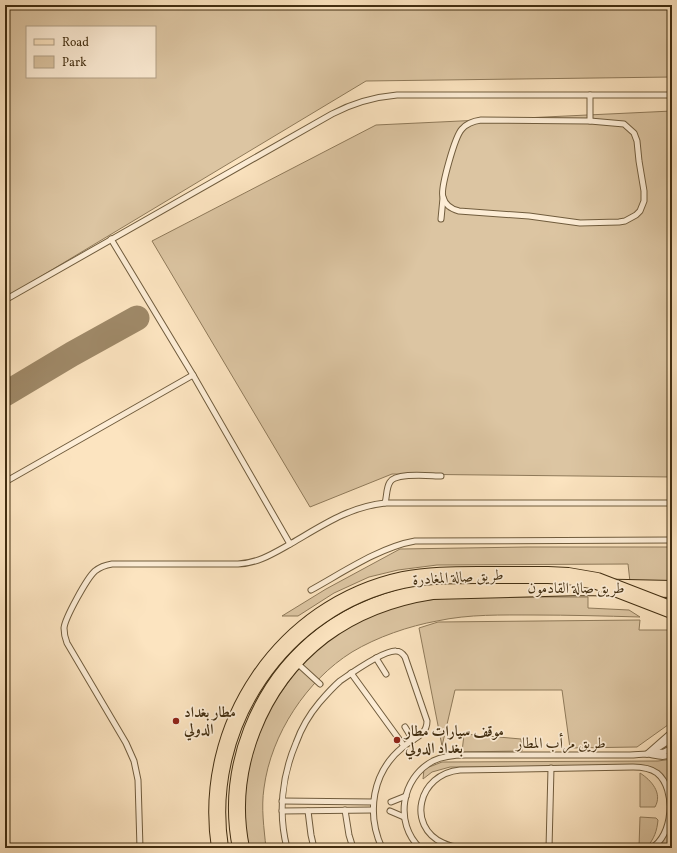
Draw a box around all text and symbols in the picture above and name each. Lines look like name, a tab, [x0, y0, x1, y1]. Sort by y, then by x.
legend	[26, 26, 156, 78]
text: Road	[62, 35, 89, 51]
text: Park	[62, 55, 87, 71]
street label: طريق صالة المغادرة	[412, 566, 504, 591]
street label: طريق صالة القادمون	[528, 579, 624, 600]
place label: مطار بغداد الدولي	[183, 703, 236, 741]
marker: مطار بغداد الدولي	[171, 716, 181, 726]
place label: موقف سيارات مطار بغداد الدولي	[403, 722, 504, 760]
street label: طريق مرأب المطار	[514, 732, 606, 755]
marker: موقف سيارات مطار بغداد الدولي	[392, 735, 402, 745]

